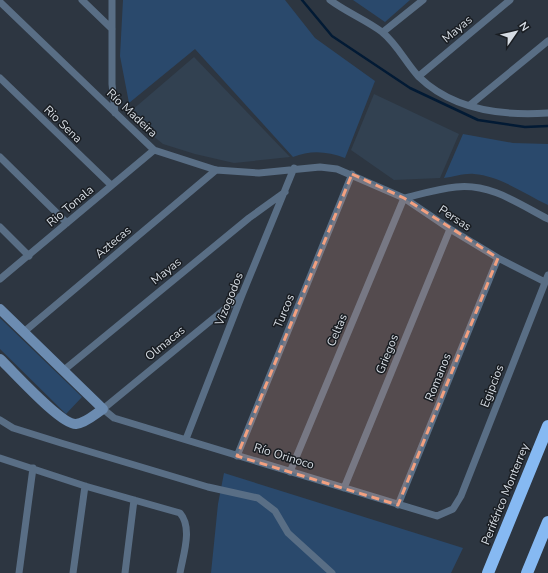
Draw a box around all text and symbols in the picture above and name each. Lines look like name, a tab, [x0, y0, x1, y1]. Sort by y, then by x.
street label: Mayas	[439, 12, 476, 46]
north arrow	[496, 12, 536, 52]
text: N	[515, 19, 532, 34]
street label: Río Madeira	[103, 85, 161, 141]
street label: Rio Sena	[40, 102, 86, 146]
street label: Rio Tonala	[43, 182, 97, 230]
street label: Persas	[436, 202, 475, 235]
street label: Aztecas	[92, 222, 135, 262]
street label: Mayas	[147, 254, 185, 288]
street label: Vizogodos	[211, 270, 247, 329]
street label: Turcos	[270, 291, 298, 330]
street label: Celtas	[323, 311, 351, 349]
street label: Olmacas	[142, 322, 188, 364]
street label: Griegos	[372, 331, 402, 376]
street label: Romanos	[421, 350, 455, 403]
street label: Egipcios	[477, 362, 508, 410]
street label: Río Orinoco	[252, 439, 317, 473]
street label: Periférico Monterrey	[477, 440, 533, 547]

